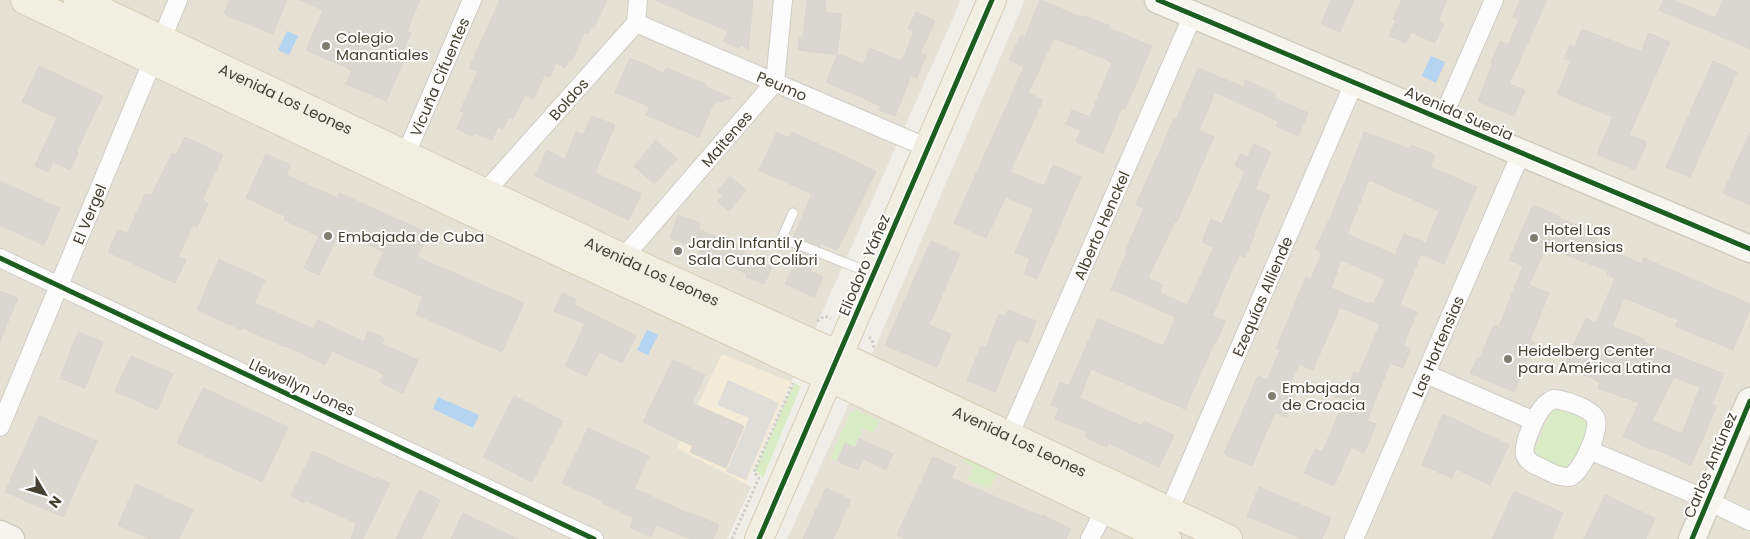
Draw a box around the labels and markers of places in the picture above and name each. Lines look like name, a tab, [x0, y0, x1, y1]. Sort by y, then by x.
place label: Colegio Manantiales	[336, 27, 429, 65]
marker: Colegio Manantiales	[320, 40, 332, 52]
place label: Hotel Las Hortensias	[1544, 219, 1624, 257]
place label: Embajada de Cuba	[338, 226, 484, 247]
marker: Embajada de Cuba	[322, 230, 334, 242]
place label: Jardin Infantil y Sala Cuna Colibri	[688, 232, 818, 270]
marker: Hotel Las Hortensias	[1528, 232, 1540, 244]
marker: Jardin Infantil y Sala Cuna Colibri	[672, 245, 684, 257]
place label: Heidelberg Center para América Latina	[1518, 340, 1671, 378]
marker: Heidelberg Center para América Latina	[1502, 353, 1514, 365]
place label: Embajada de Croacia	[1282, 377, 1365, 415]
marker: Embajada de Croacia	[1266, 390, 1278, 402]

